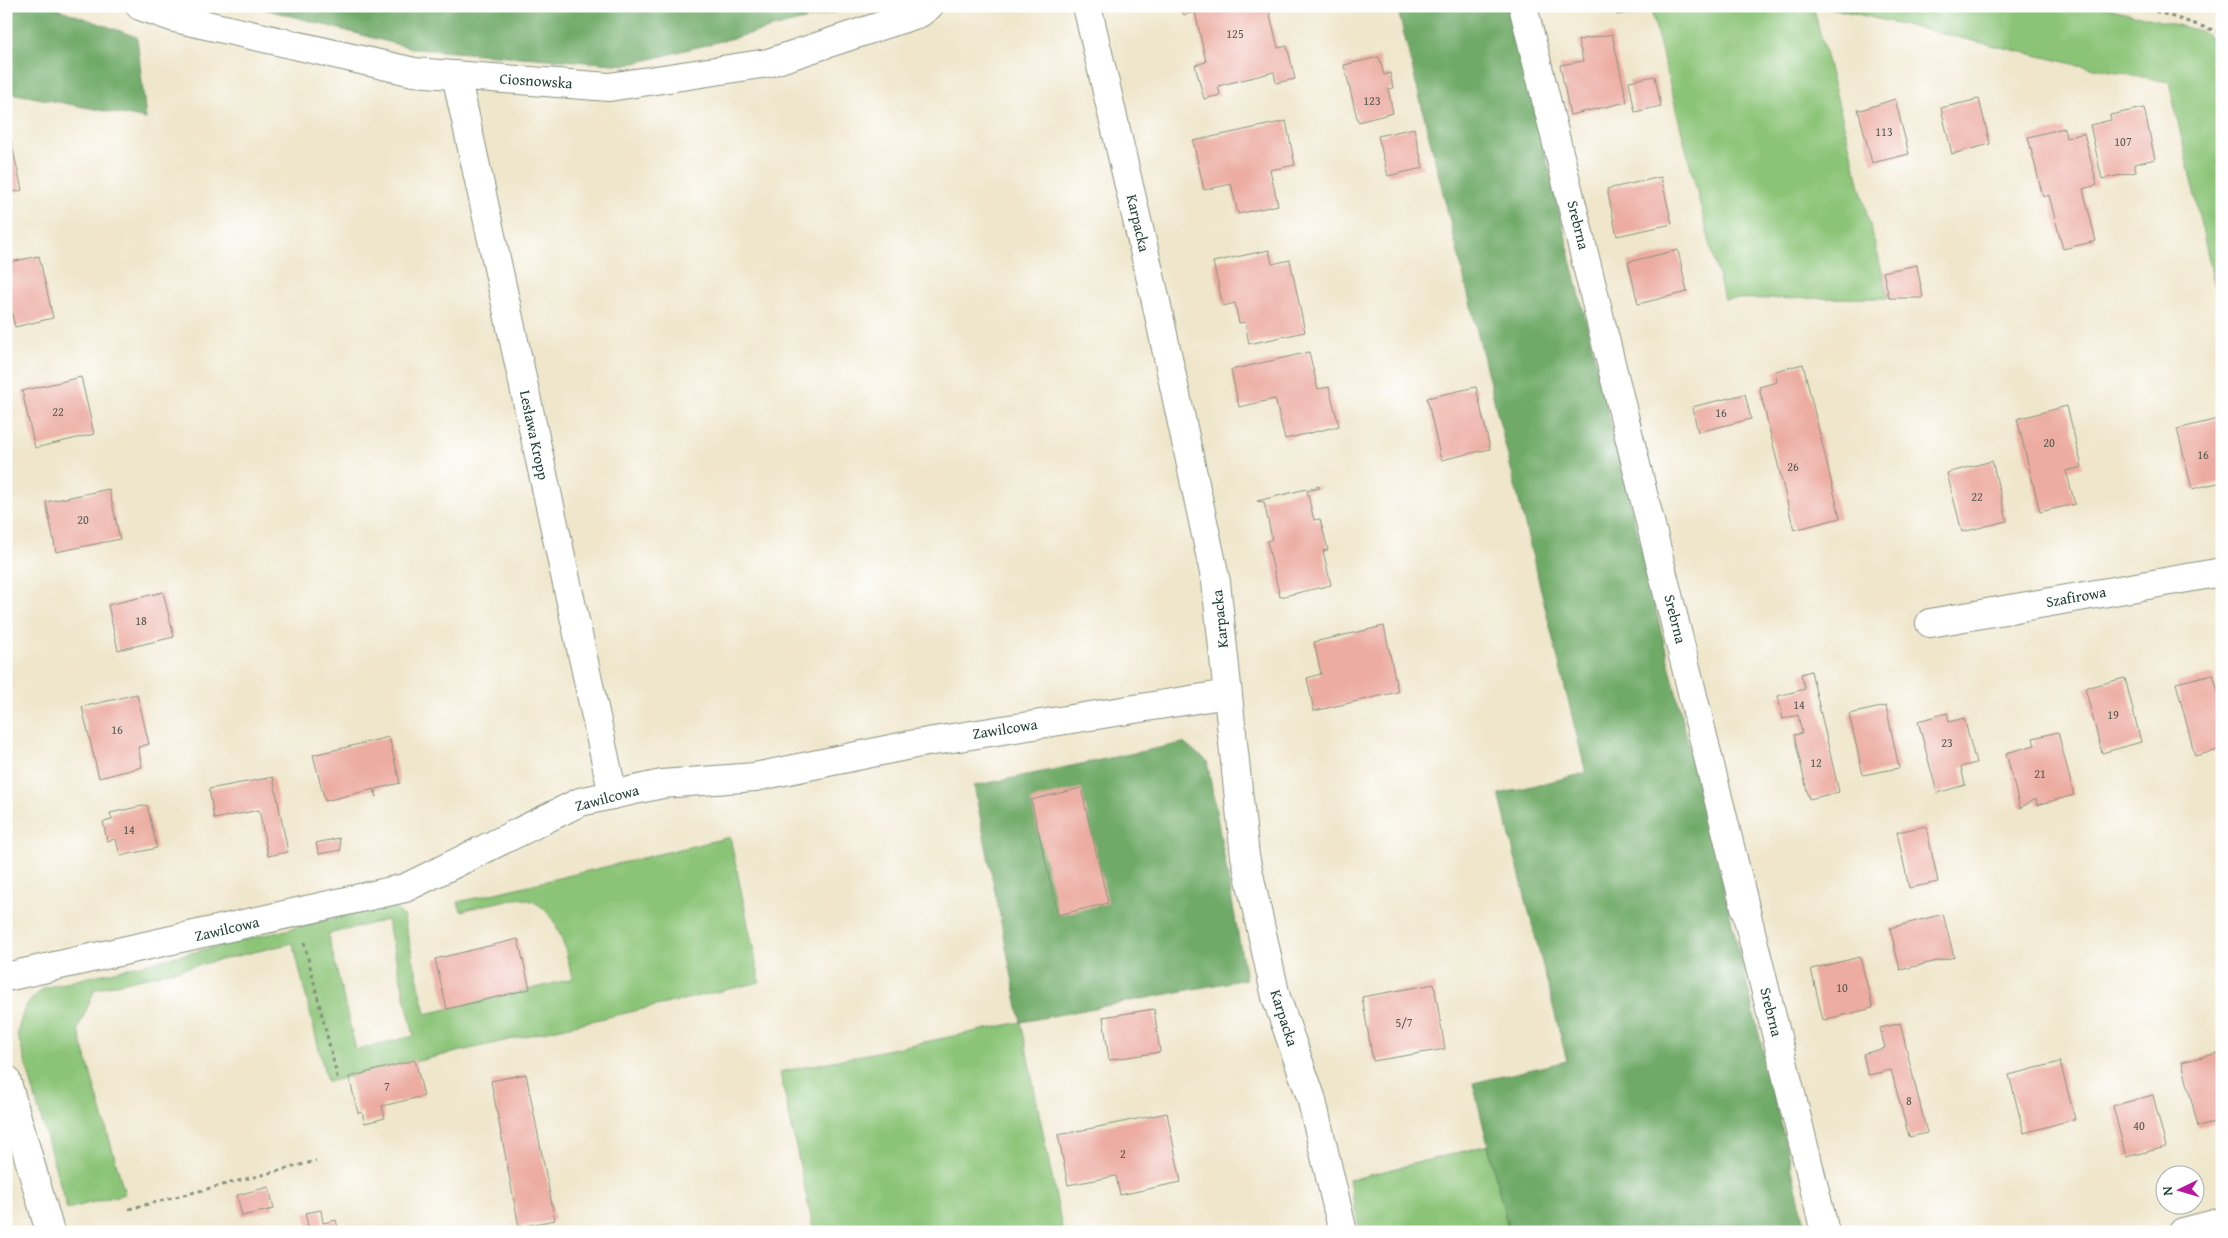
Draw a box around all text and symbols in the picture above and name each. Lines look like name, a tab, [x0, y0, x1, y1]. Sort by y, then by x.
house number: 125	[1226, 25, 1244, 42]
street label: Ciosnowska	[499, 67, 573, 94]
house number: 123	[1363, 92, 1381, 109]
house number: 113	[1875, 123, 1893, 140]
house number: 107	[2114, 133, 2132, 150]
street label: Karpacka	[1122, 192, 1155, 254]
street label: Srebrna	[1562, 198, 1595, 252]
street label: Lesława Kropp	[515, 388, 554, 482]
house number: 22	[52, 403, 64, 420]
house number: 16	[1715, 404, 1727, 421]
house number: 20	[2043, 434, 2055, 451]
house number: 16	[2197, 446, 2209, 463]
house number: 26	[1787, 458, 1799, 475]
house number: 22	[1971, 488, 1983, 505]
house number: 20	[77, 511, 89, 528]
street label: Szafirowa	[2044, 581, 2108, 612]
street label: Karpacka	[1206, 589, 1233, 649]
street label: Srebrna	[1659, 592, 1692, 646]
house number: 18	[135, 612, 147, 629]
house number: 14	[1793, 696, 1805, 713]
house number: 19	[2107, 706, 2119, 723]
street label: Zawilcowa	[971, 713, 1039, 744]
house number: 16	[111, 721, 123, 738]
house number: 23	[1941, 734, 1953, 751]
house number: 12	[1810, 754, 1822, 771]
house number: 21	[2034, 765, 2046, 782]
street label: Zawilcowa	[573, 779, 641, 816]
house number: 14	[123, 821, 135, 838]
street label: Zawilcowa	[193, 911, 261, 946]
house number: 10	[1836, 979, 1848, 996]
street label: Srebrna	[1755, 985, 1788, 1039]
street label: Karpacka	[1265, 987, 1303, 1049]
house number: 5/7	[1395, 1014, 1413, 1031]
house number: 7	[384, 1078, 390, 1095]
house number: 8	[1906, 1092, 1912, 1109]
house number: 40	[2133, 1117, 2145, 1134]
house number: 2	[1120, 1145, 1126, 1162]
north arrow	[2156, 1166, 2206, 1216]
text: N	[2157, 1185, 2177, 1197]

